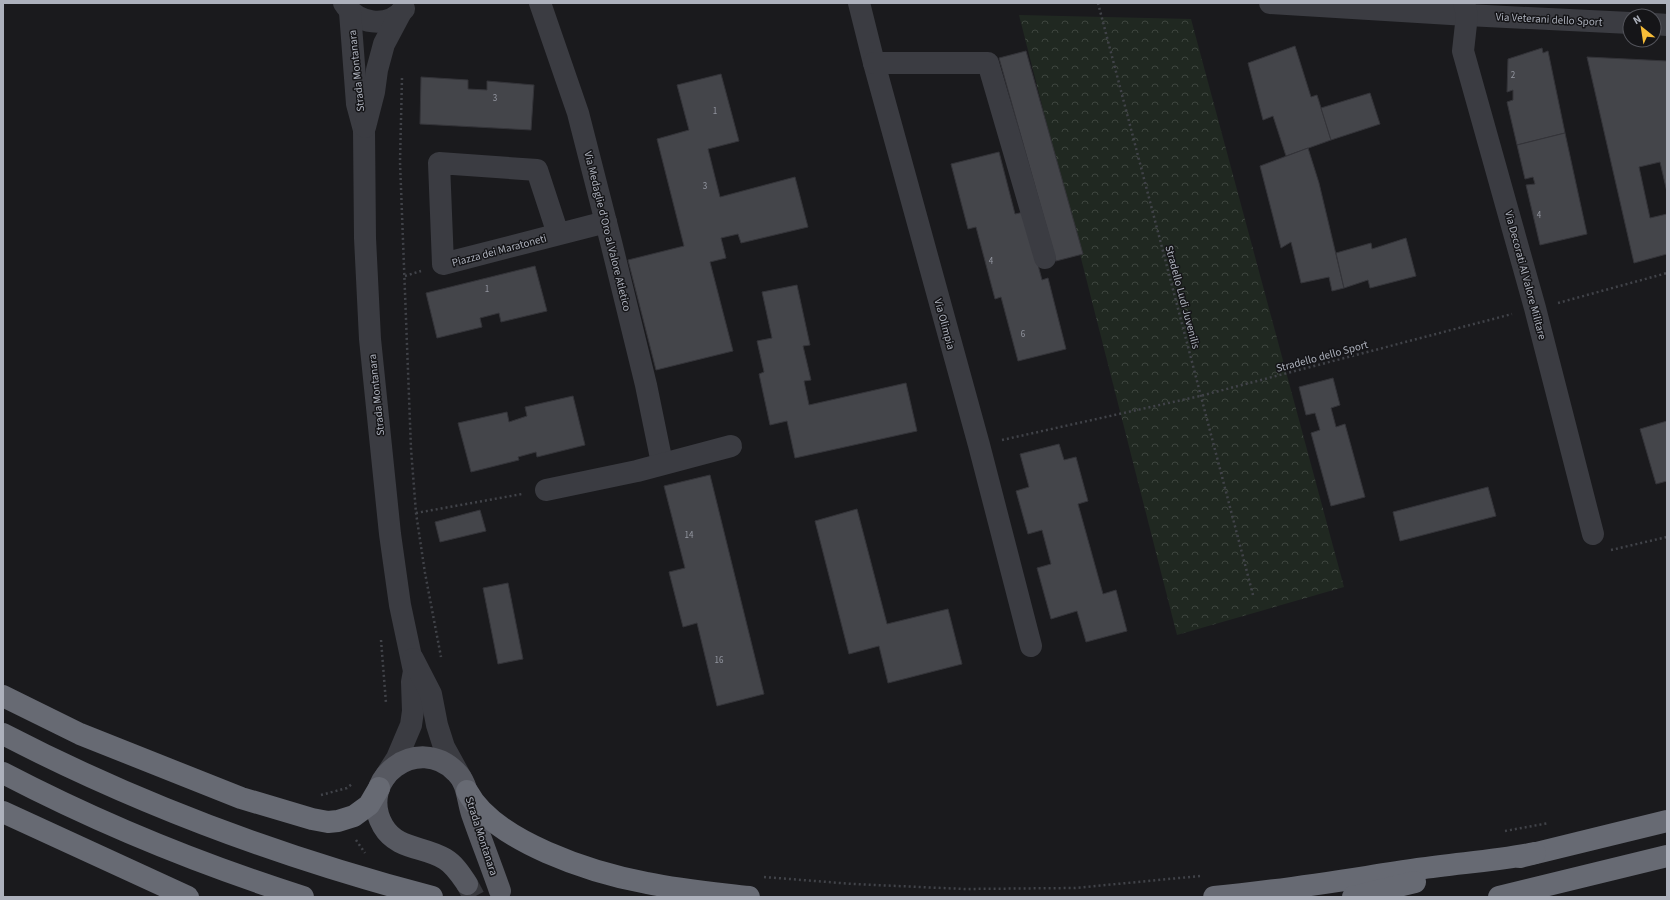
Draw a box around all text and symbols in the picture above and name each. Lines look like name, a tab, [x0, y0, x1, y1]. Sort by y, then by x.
north arrow	[1622, 8, 1662, 48]
street label: Via Veterani dello Sport	[1495, 9, 1603, 30]
text: N	[1630, 11, 1644, 28]
street label: Strada Montanara	[345, 29, 368, 112]
house number: 2	[1511, 69, 1516, 82]
house number: 3	[493, 92, 498, 105]
house number: 1	[713, 105, 717, 118]
street label: Via Medaglie d'Oro al Valore Atletico	[580, 150, 635, 313]
house number: 3	[703, 180, 708, 193]
street label: Via Decorati Al Valore Militare	[1501, 209, 1550, 342]
house number: 4	[1537, 209, 1542, 222]
street label: Piazza dei Maratoneti	[450, 231, 548, 270]
street label: Stradello Ludi Juvenilis	[1161, 244, 1204, 351]
house number: 4	[989, 255, 994, 268]
house number: 1	[485, 283, 489, 296]
street label: Via Olimpia	[930, 297, 959, 351]
house number: 6	[1021, 328, 1026, 341]
street label: Stradello dello Sport	[1275, 337, 1370, 376]
street label: Strada Montanara	[365, 353, 388, 436]
house number: 14	[685, 529, 694, 542]
house number: 16	[715, 654, 724, 667]
street label: Strada Montanara	[462, 795, 501, 877]

